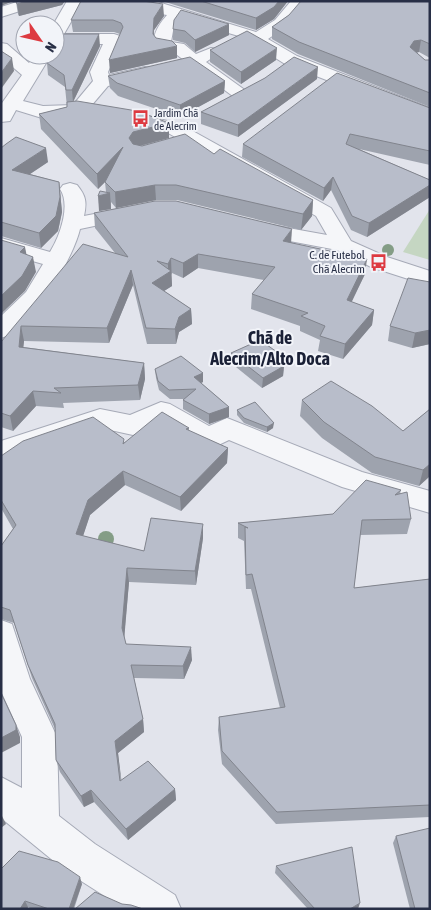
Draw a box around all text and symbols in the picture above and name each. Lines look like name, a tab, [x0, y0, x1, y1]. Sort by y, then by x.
north arrow	[15, 15, 65, 65]
text: N	[42, 39, 60, 55]
place label: Jardim Chã de Alecrim	[154, 107, 198, 132]
bus stop icon: Jardim Chã de Alecrim	[130, 109, 150, 129]
place label: C. de Futebol Chã Alecrim	[309, 248, 366, 276]
bus stop icon: C. de Futebol Chã Alecrim	[369, 252, 389, 272]
district label: Chã de Alecrim/Alto Doca	[209, 327, 330, 369]

